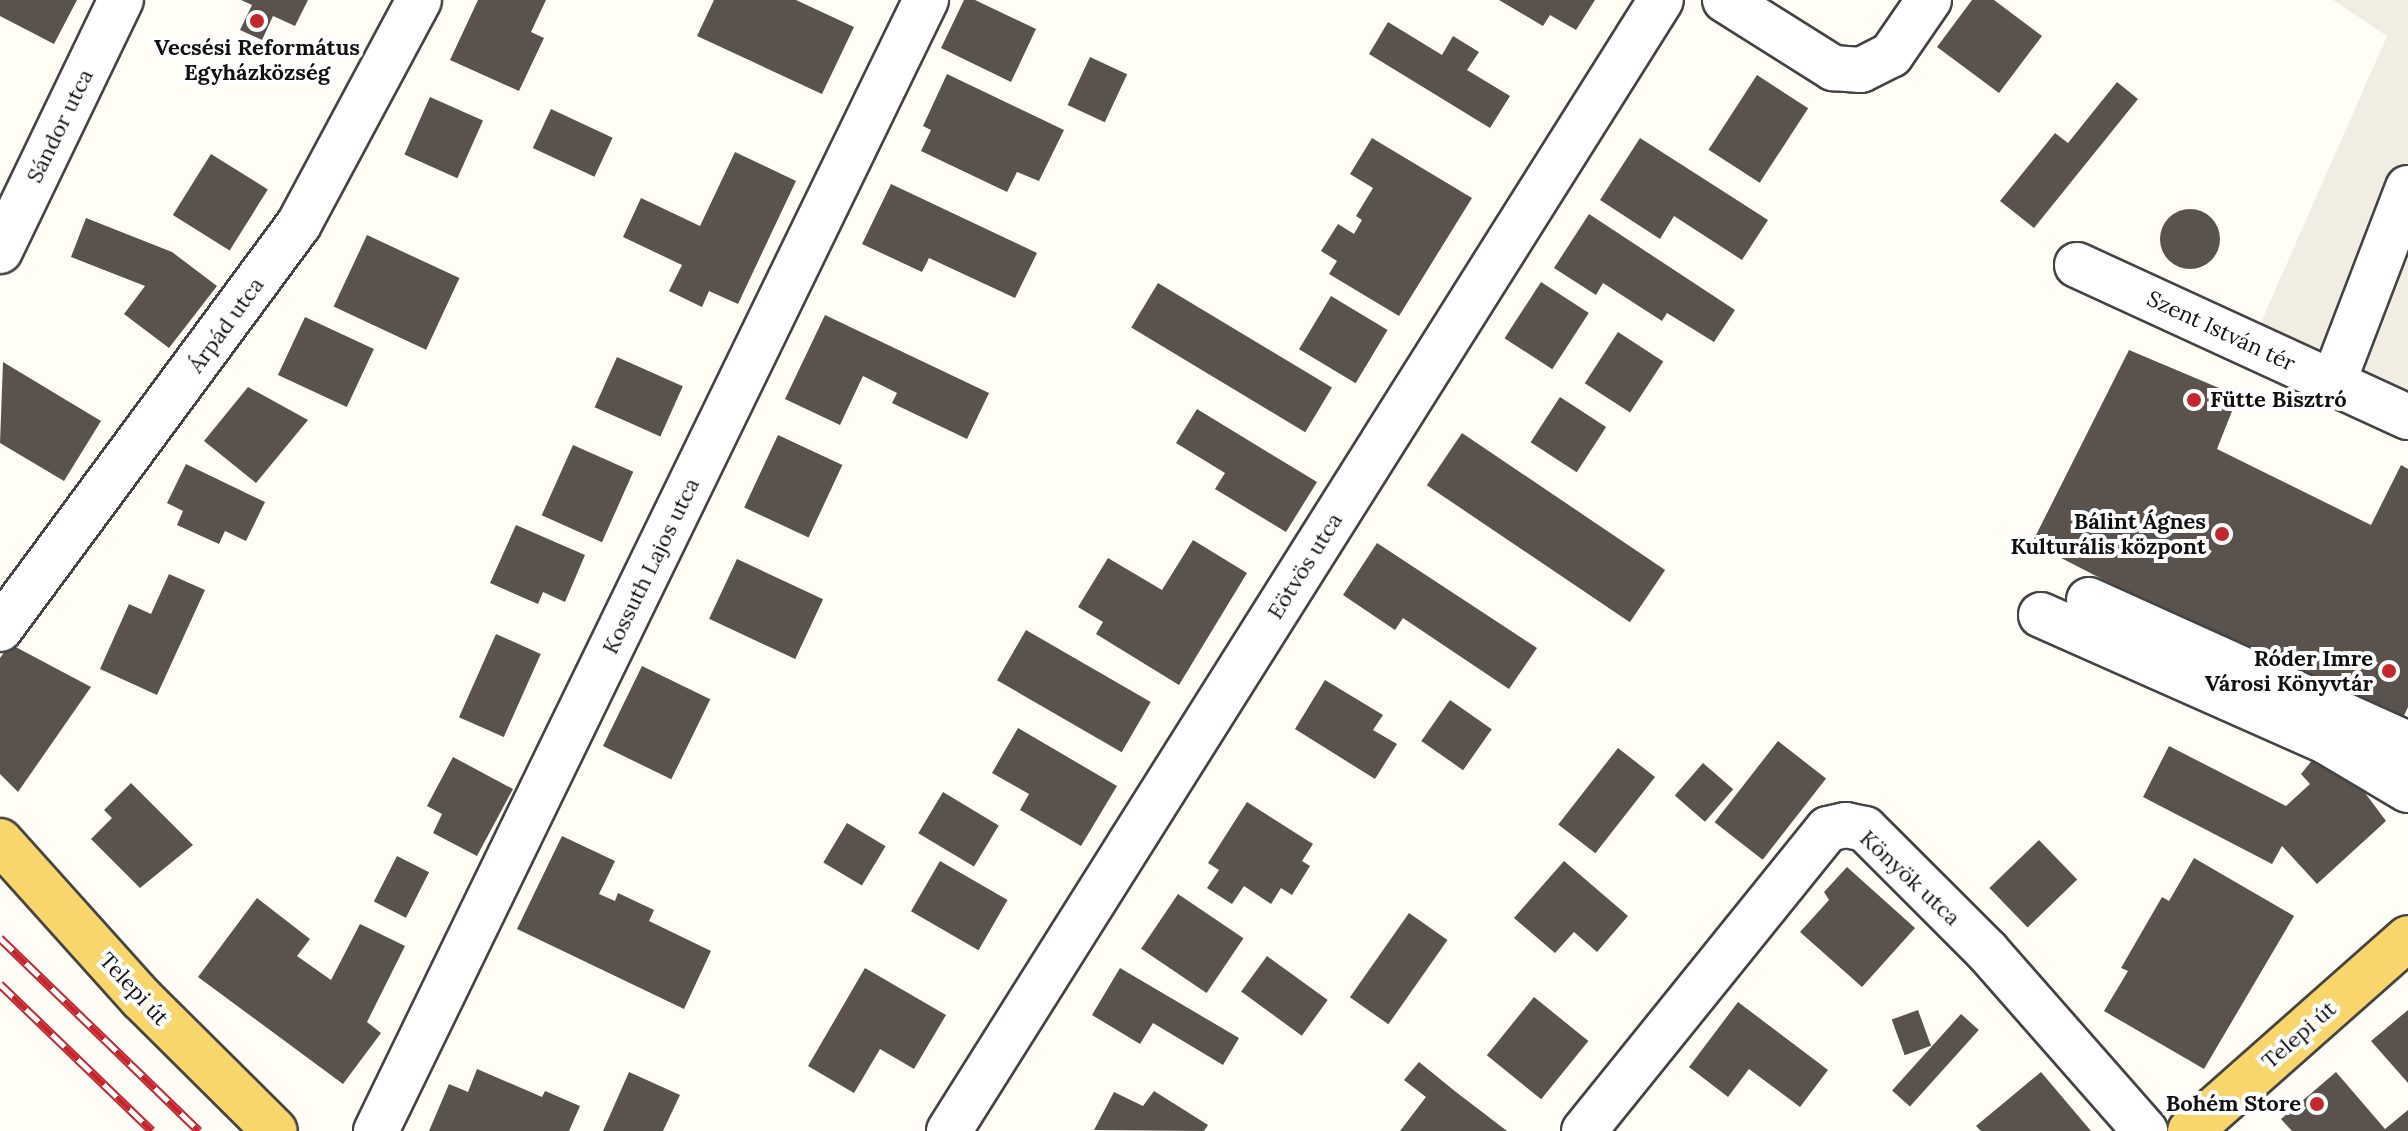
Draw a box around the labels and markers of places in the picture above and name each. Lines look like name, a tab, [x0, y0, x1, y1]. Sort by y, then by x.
marker: Vecsési Református Egyházközség	[248, 12, 266, 30]
place label: Vecsési Református Egyházközség	[154, 34, 360, 86]
place label: Fütte Bisztró	[2210, 387, 2347, 413]
marker: Fütte Bisztró	[2185, 391, 2203, 409]
place label: Bálint Ágnes Kulturális központ	[2010, 508, 2206, 560]
marker: Bálint Ágnes Kulturális központ	[2213, 525, 2231, 543]
place label: Róder Imre Városi Könyvtár	[2205, 645, 2373, 696]
marker: Róder Imre Városi Könyvtár	[2380, 662, 2398, 680]
place label: Bohém Store	[2166, 1091, 2301, 1117]
marker: Bohém Store	[2308, 1095, 2326, 1113]

